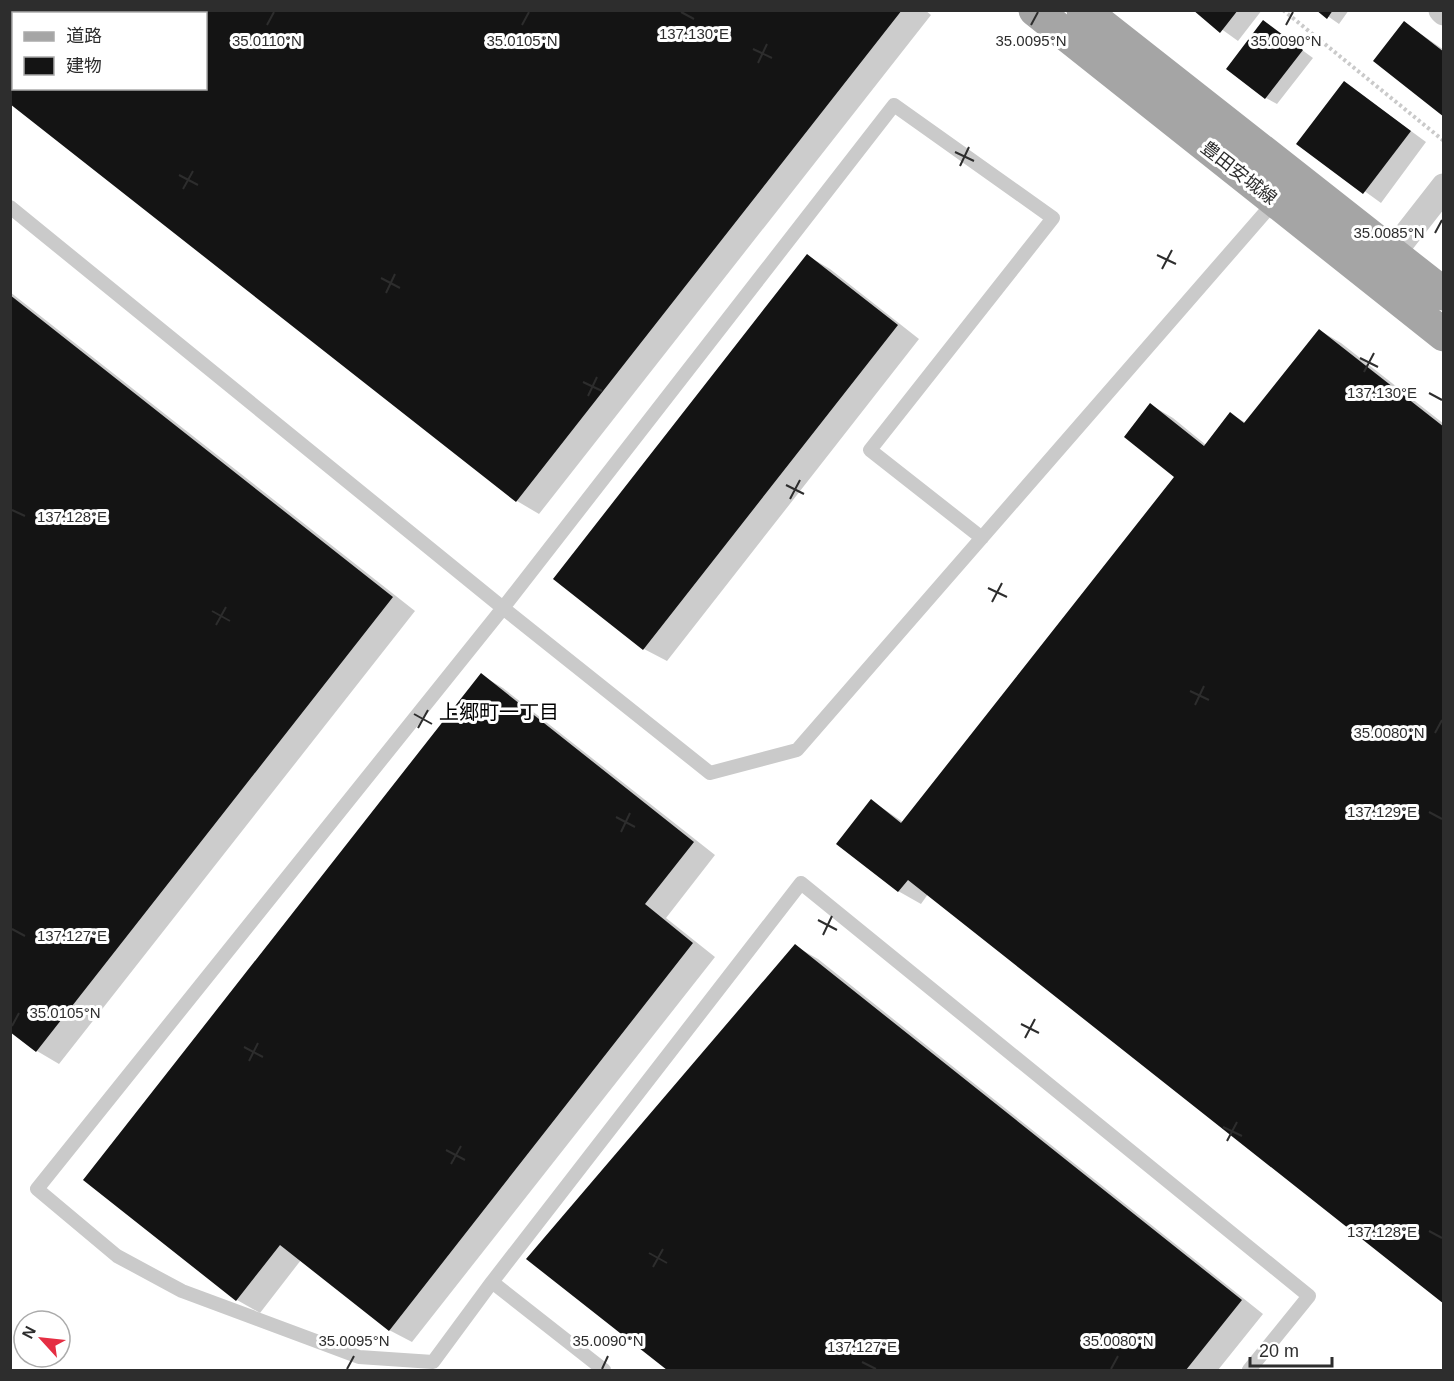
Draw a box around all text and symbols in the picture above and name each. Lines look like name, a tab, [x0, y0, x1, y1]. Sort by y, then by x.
legend	[12, 12, 207, 90]
text: 137.130°E	[659, 25, 729, 42]
text: 道路	[66, 26, 102, 46]
text: 35.0110°N	[232, 32, 302, 49]
text: 35.0105°N	[486, 32, 558, 49]
text: 35.0095°N	[995, 32, 1067, 49]
text: 35.0090°N	[1250, 32, 1322, 49]
text: 建物	[66, 56, 102, 76]
street label: 豊田安城線	[1197, 137, 1281, 209]
text: 35.0085°N	[1353, 224, 1425, 241]
text: 137.130°E	[1347, 384, 1417, 401]
text: 137.128°E	[37, 508, 107, 525]
district label: 上郷町一丁目	[439, 701, 559, 723]
text: 35.0080°N	[1353, 724, 1425, 741]
text: 137.129°E	[1347, 803, 1417, 820]
text: 137.127°E	[37, 927, 107, 944]
text: 35.0105°N	[29, 1004, 101, 1021]
text: 137.128°E	[1347, 1223, 1417, 1240]
north arrow	[12, 1309, 72, 1369]
text: N	[19, 1323, 39, 1341]
scale bar	[1250, 1330, 1332, 1368]
text: 35.0095°N	[318, 1332, 390, 1349]
text: 35.0090°N	[572, 1332, 644, 1349]
text: 35.0080°N	[1082, 1332, 1154, 1349]
text: 137.127°E	[827, 1338, 897, 1355]
text: 20 m	[1259, 1341, 1299, 1361]

